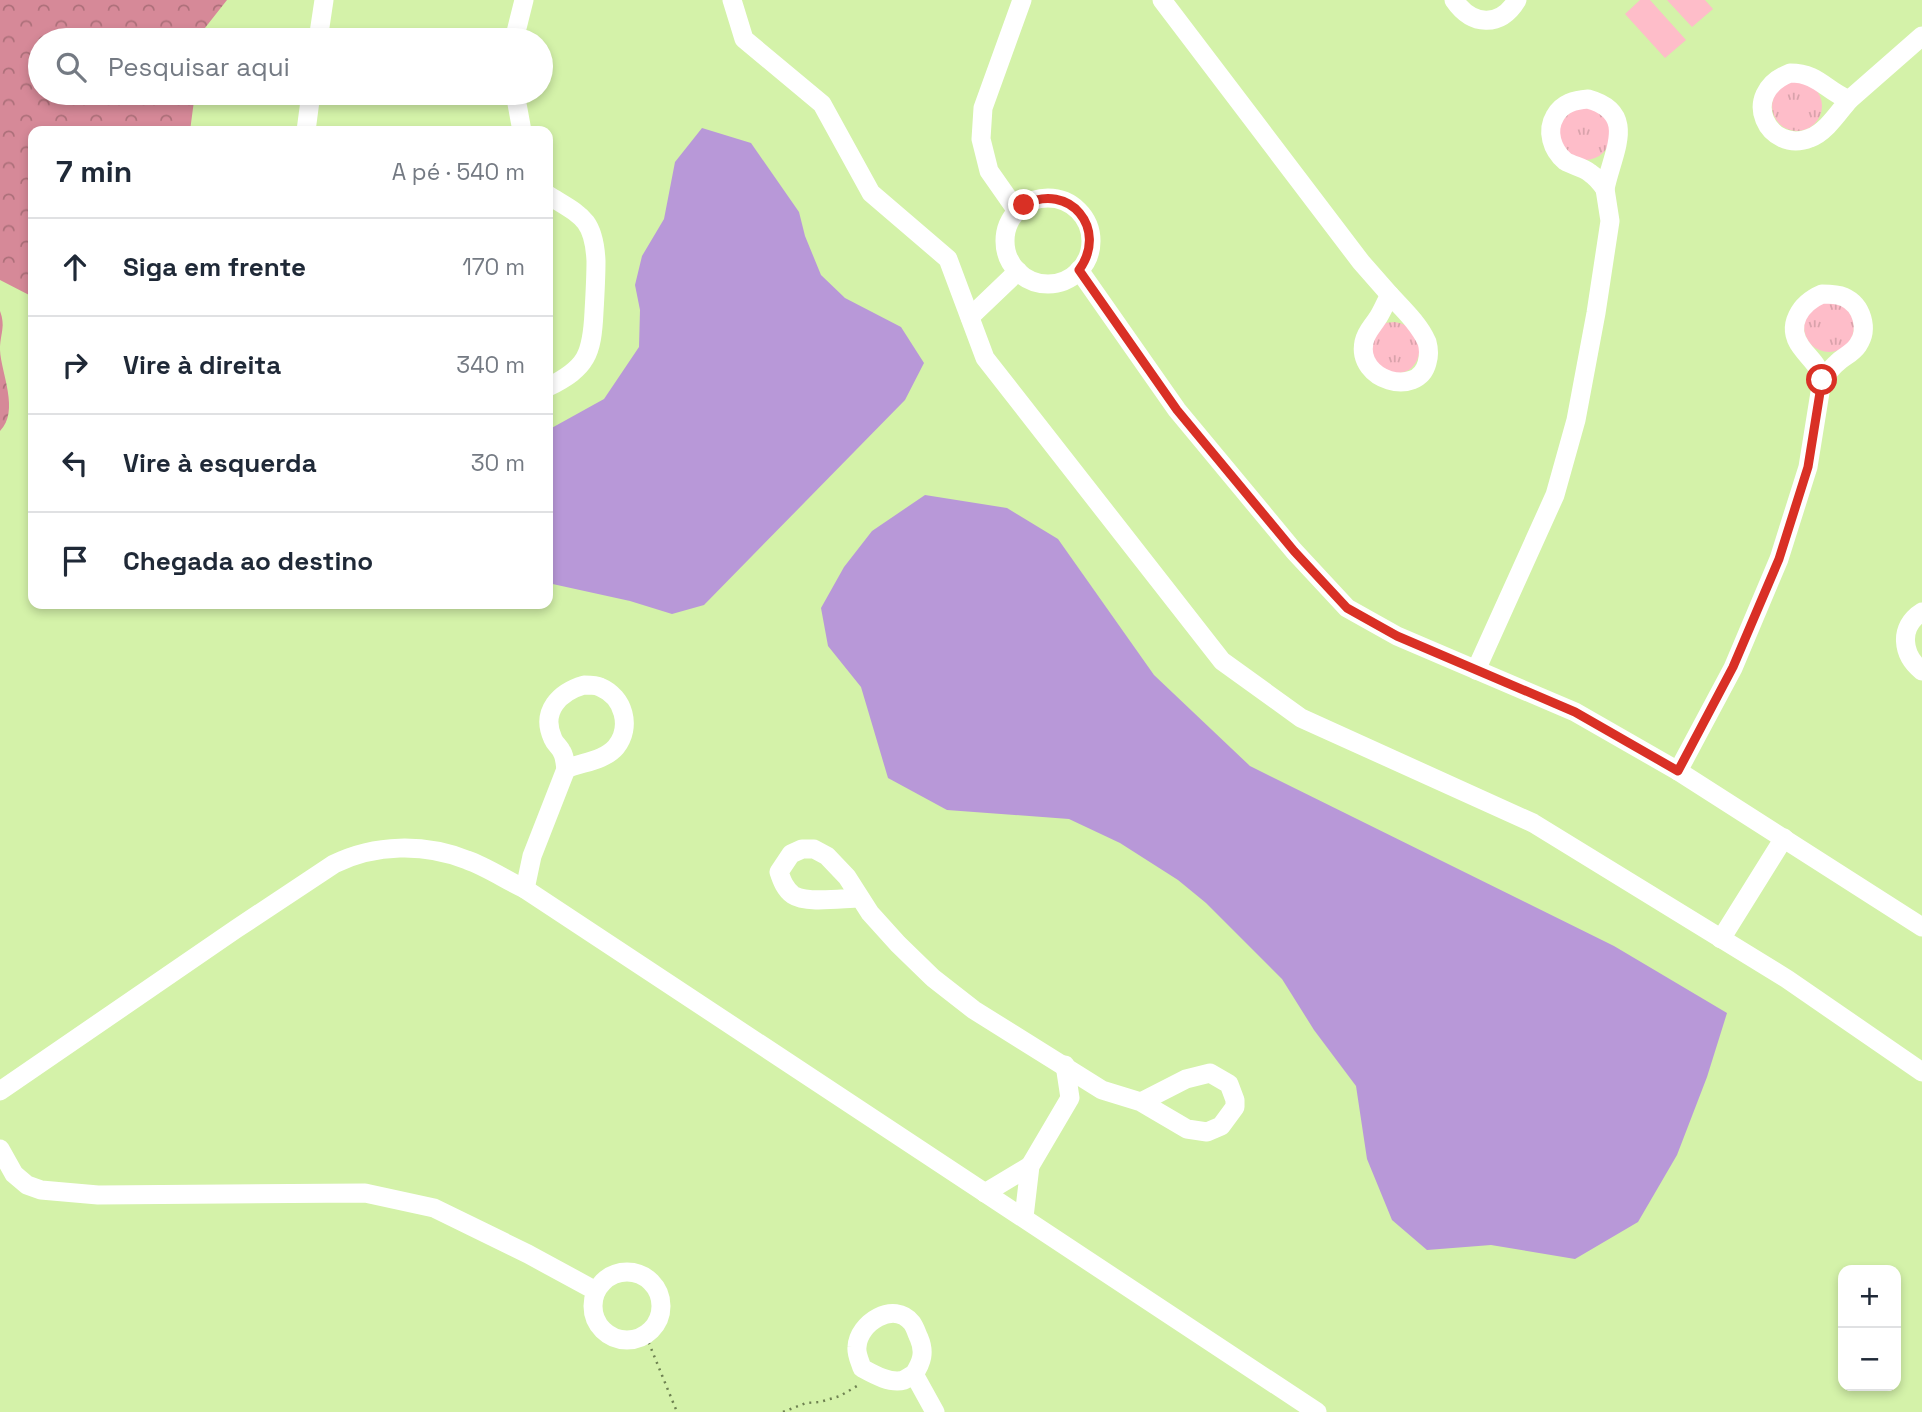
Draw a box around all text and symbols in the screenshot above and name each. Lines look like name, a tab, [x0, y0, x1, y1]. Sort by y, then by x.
search box	[28, 28, 553, 105]
icon: search	[52, 48, 90, 86]
text: Pesquisar aqui	[108, 50, 290, 84]
text: 7 min	[56, 152, 132, 191]
text: A pé · 540 m	[392, 157, 525, 187]
route end	[1008, 189, 1039, 220]
icon: ahead	[56, 248, 94, 286]
text: Siga em frente	[123, 250, 306, 284]
text: 170 m	[462, 252, 525, 282]
icon: right	[56, 346, 94, 384]
text: Vire à direita	[123, 348, 281, 382]
text: 340 m	[456, 350, 525, 380]
route start	[1806, 364, 1837, 395]
icon: left	[56, 444, 94, 482]
text: Vire à esquerda	[123, 446, 317, 480]
text: 30 m	[471, 448, 525, 478]
icon: arrive	[56, 542, 94, 580]
text: Chegada ao destino	[123, 544, 373, 578]
map controls	[1838, 1265, 1901, 1391]
button: +	[1838, 1265, 1901, 1328]
button: −	[1838, 1328, 1901, 1391]

